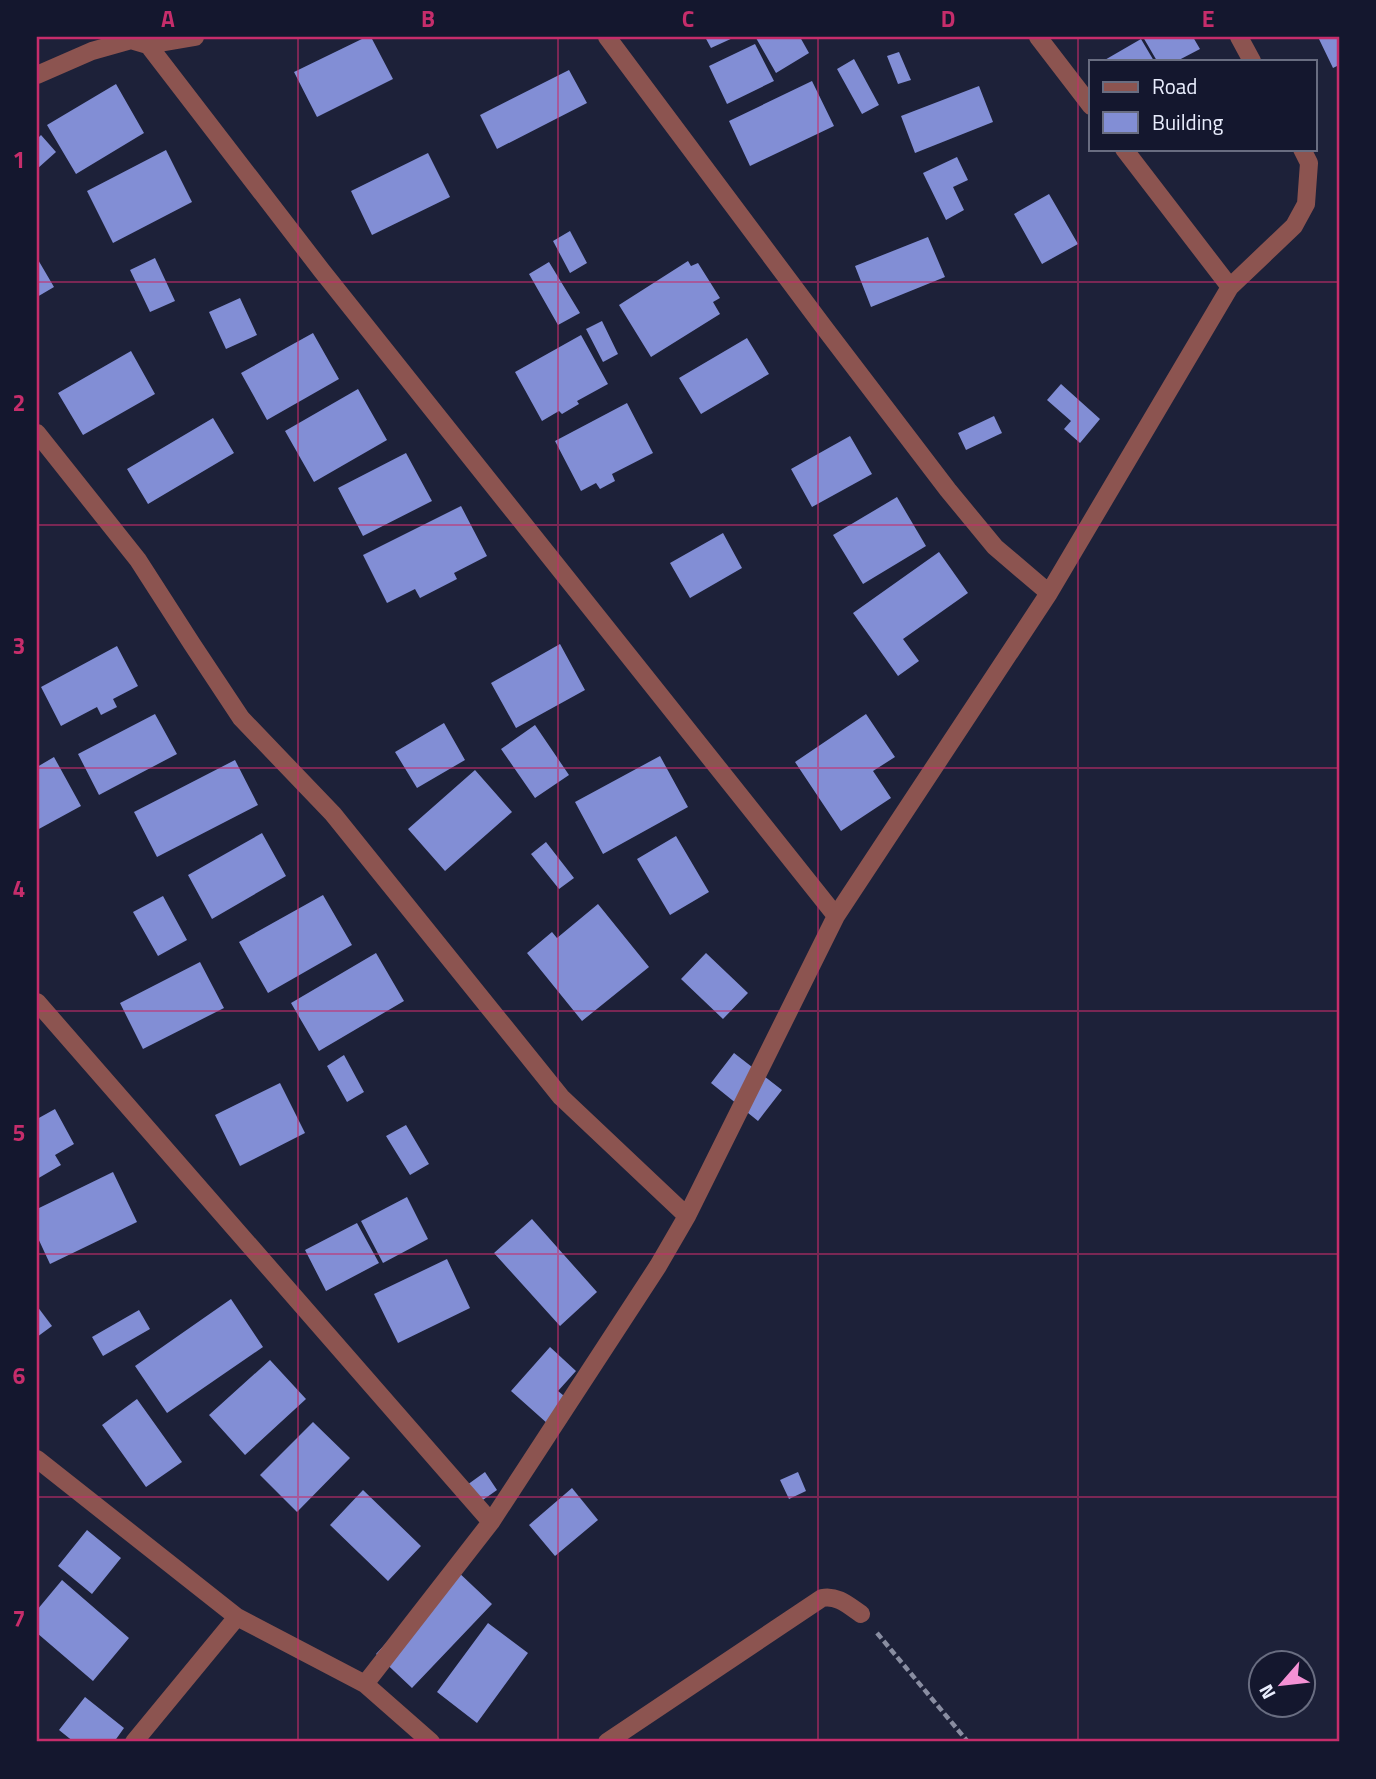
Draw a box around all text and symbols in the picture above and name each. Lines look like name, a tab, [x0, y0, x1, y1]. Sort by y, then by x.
text: A	[161, 1, 175, 36]
text: B	[421, 1, 435, 36]
text: C	[682, 1, 694, 36]
text: D	[941, 1, 955, 36]
text: E	[1202, 1, 1214, 36]
legend	[1089, 60, 1316, 150]
text: Road	[1152, 70, 1197, 102]
text: Building	[1152, 106, 1224, 138]
text: 1	[13, 142, 25, 177]
text: 2	[13, 385, 25, 420]
text: 3	[13, 628, 25, 663]
text: 4	[13, 871, 25, 906]
text: 5	[13, 1115, 25, 1150]
text: 6	[13, 1358, 26, 1393]
text: 7	[13, 1601, 25, 1636]
north arrow	[1246, 1650, 1316, 1720]
text: N	[1251, 1680, 1282, 1705]

